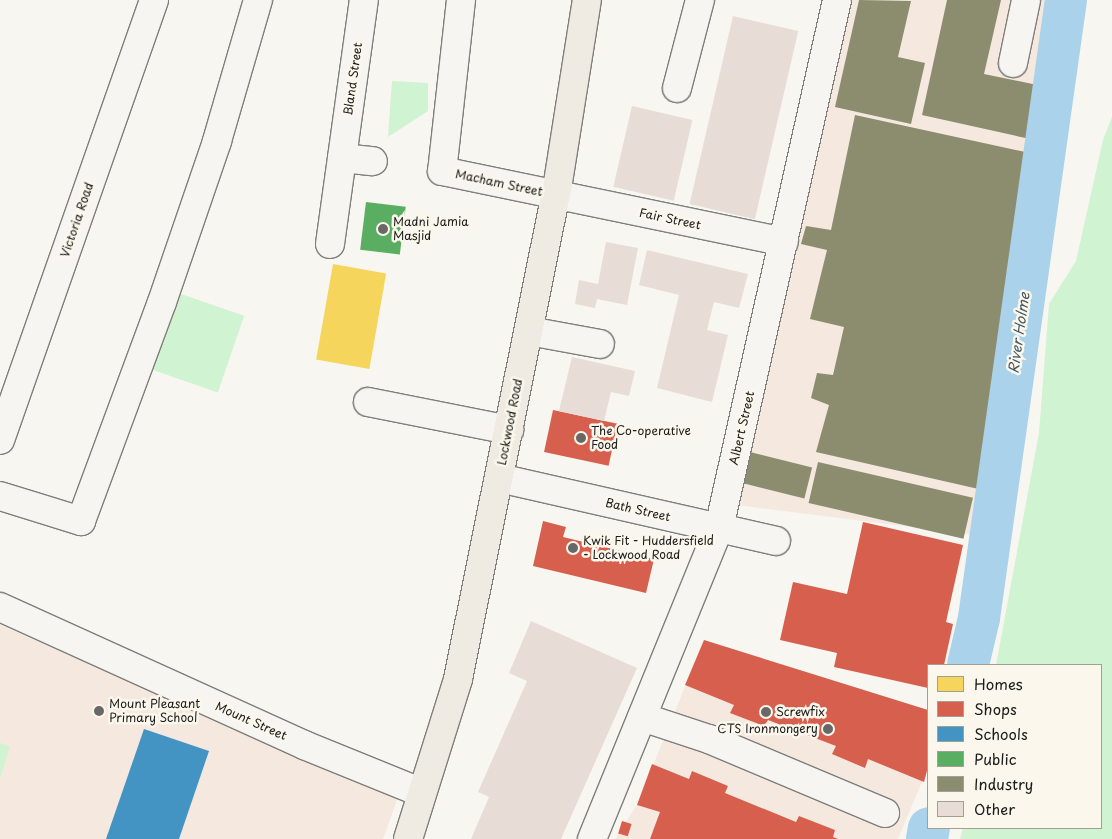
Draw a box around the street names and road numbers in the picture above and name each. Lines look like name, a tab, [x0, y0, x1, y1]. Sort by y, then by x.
street label: Bland Street	[341, 42, 365, 116]
street label: Macham Street	[454, 167, 544, 199]
street label: Victoria Road	[57, 181, 97, 259]
street label: Fair Street	[638, 205, 702, 233]
street label: Lockwood Road	[495, 377, 525, 467]
street label: Albert Street	[726, 389, 758, 467]
street label: Bath Street	[604, 495, 672, 525]
street label: Mount Street	[213, 699, 289, 743]

